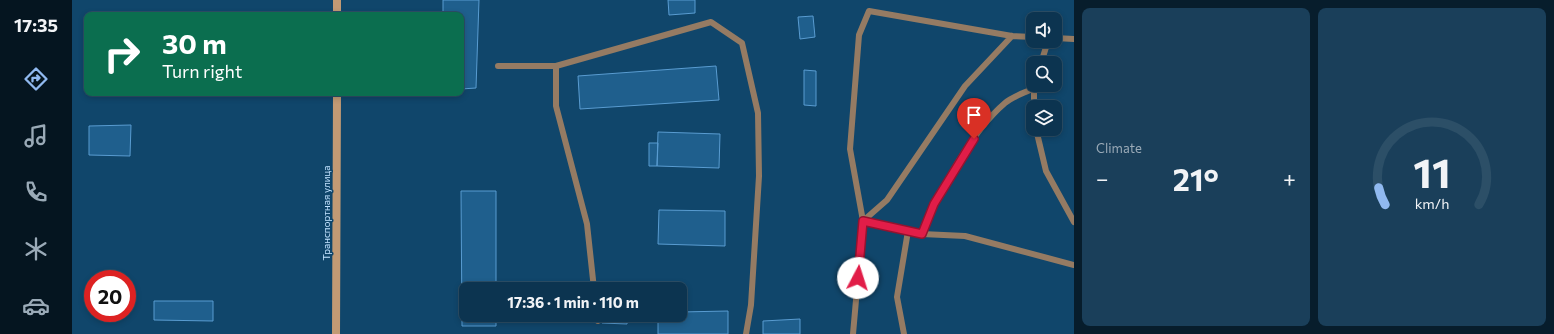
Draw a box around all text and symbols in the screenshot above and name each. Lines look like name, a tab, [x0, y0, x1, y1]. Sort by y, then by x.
map controls	[1026, 12, 1062, 136]
button: sound	[1026, 12, 1062, 48]
text: 17:35	[14, 14, 58, 36]
text: 30 m	[162, 26, 227, 60]
icon: right	[96, 28, 148, 80]
button: search	[1026, 56, 1062, 92]
text: Turn right	[162, 60, 242, 82]
icon: directions	[22, 65, 50, 93]
pin	[957, 98, 991, 139]
button: layers	[1026, 100, 1062, 136]
icon: arrive	[963, 104, 985, 126]
icon: music	[22, 122, 50, 150]
text: Climate	[1096, 140, 1142, 156]
text: 11	[1413, 146, 1451, 197]
text: 21°	[1173, 160, 1219, 197]
text: −	[1096, 165, 1109, 192]
text: +	[1283, 165, 1296, 192]
street label: Транспортная улица	[320, 166, 332, 260]
icon: phone	[22, 178, 50, 206]
text: km/h	[1415, 194, 1449, 212]
icon: climate	[22, 235, 50, 263]
position arrow	[837, 257, 879, 299]
speed limit sign: 20	[84, 270, 136, 322]
icon: car	[22, 292, 50, 320]
text: 17:36 · 1 min · 110 m	[507, 293, 639, 311]

